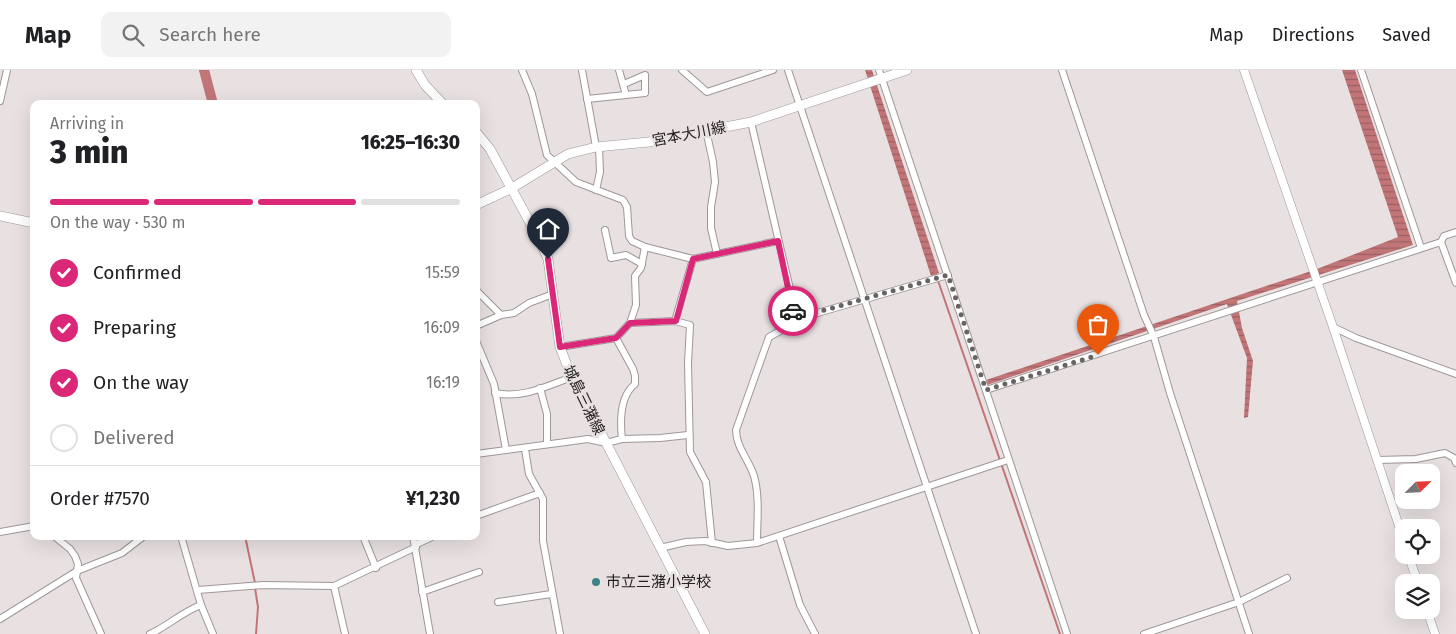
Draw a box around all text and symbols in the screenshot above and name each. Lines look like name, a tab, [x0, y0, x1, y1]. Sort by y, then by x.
search box	[101, 12, 451, 57]
text: Map	[25, 21, 71, 49]
icon: search	[119, 21, 147, 49]
text: Search here	[159, 23, 261, 46]
text: Map	[1209, 24, 1244, 46]
text: Directions	[1272, 24, 1354, 46]
text: Saved	[1382, 24, 1431, 46]
text: Arriving in	[50, 114, 124, 133]
street label: 宮本大川線	[650, 118, 728, 150]
text: 16:25–16:30	[361, 131, 460, 154]
text: 3 min	[50, 133, 128, 171]
pin	[527, 208, 569, 259]
text: On the way · 530 m	[50, 213, 186, 232]
icon: home	[534, 215, 562, 243]
icon: check	[50, 259, 78, 287]
text: Confirmed	[93, 261, 182, 284]
text: 15:59	[425, 263, 460, 282]
courier	[768, 286, 818, 336]
icon: car	[779, 297, 807, 325]
pin	[1077, 304, 1119, 355]
icon: bag	[1084, 311, 1112, 339]
icon: check	[50, 314, 78, 342]
text: Preparing	[93, 316, 176, 339]
text: 16:09	[424, 318, 460, 337]
street label: 城島三潴線	[559, 362, 609, 438]
icon: check	[50, 369, 78, 397]
text: On the way	[93, 371, 189, 394]
text: 16:19	[426, 373, 460, 392]
text: Delivered	[93, 426, 175, 449]
north arrow	[1395, 464, 1440, 509]
map controls	[1395, 464, 1440, 619]
text: Order #7570	[50, 487, 150, 510]
text: ¥1,230	[406, 487, 460, 510]
button: locate	[1395, 519, 1440, 564]
place label: 市立三潴小学校	[606, 573, 711, 591]
button: layers	[1395, 574, 1440, 619]
marker: 市立三潴小学校	[590, 576, 602, 588]

